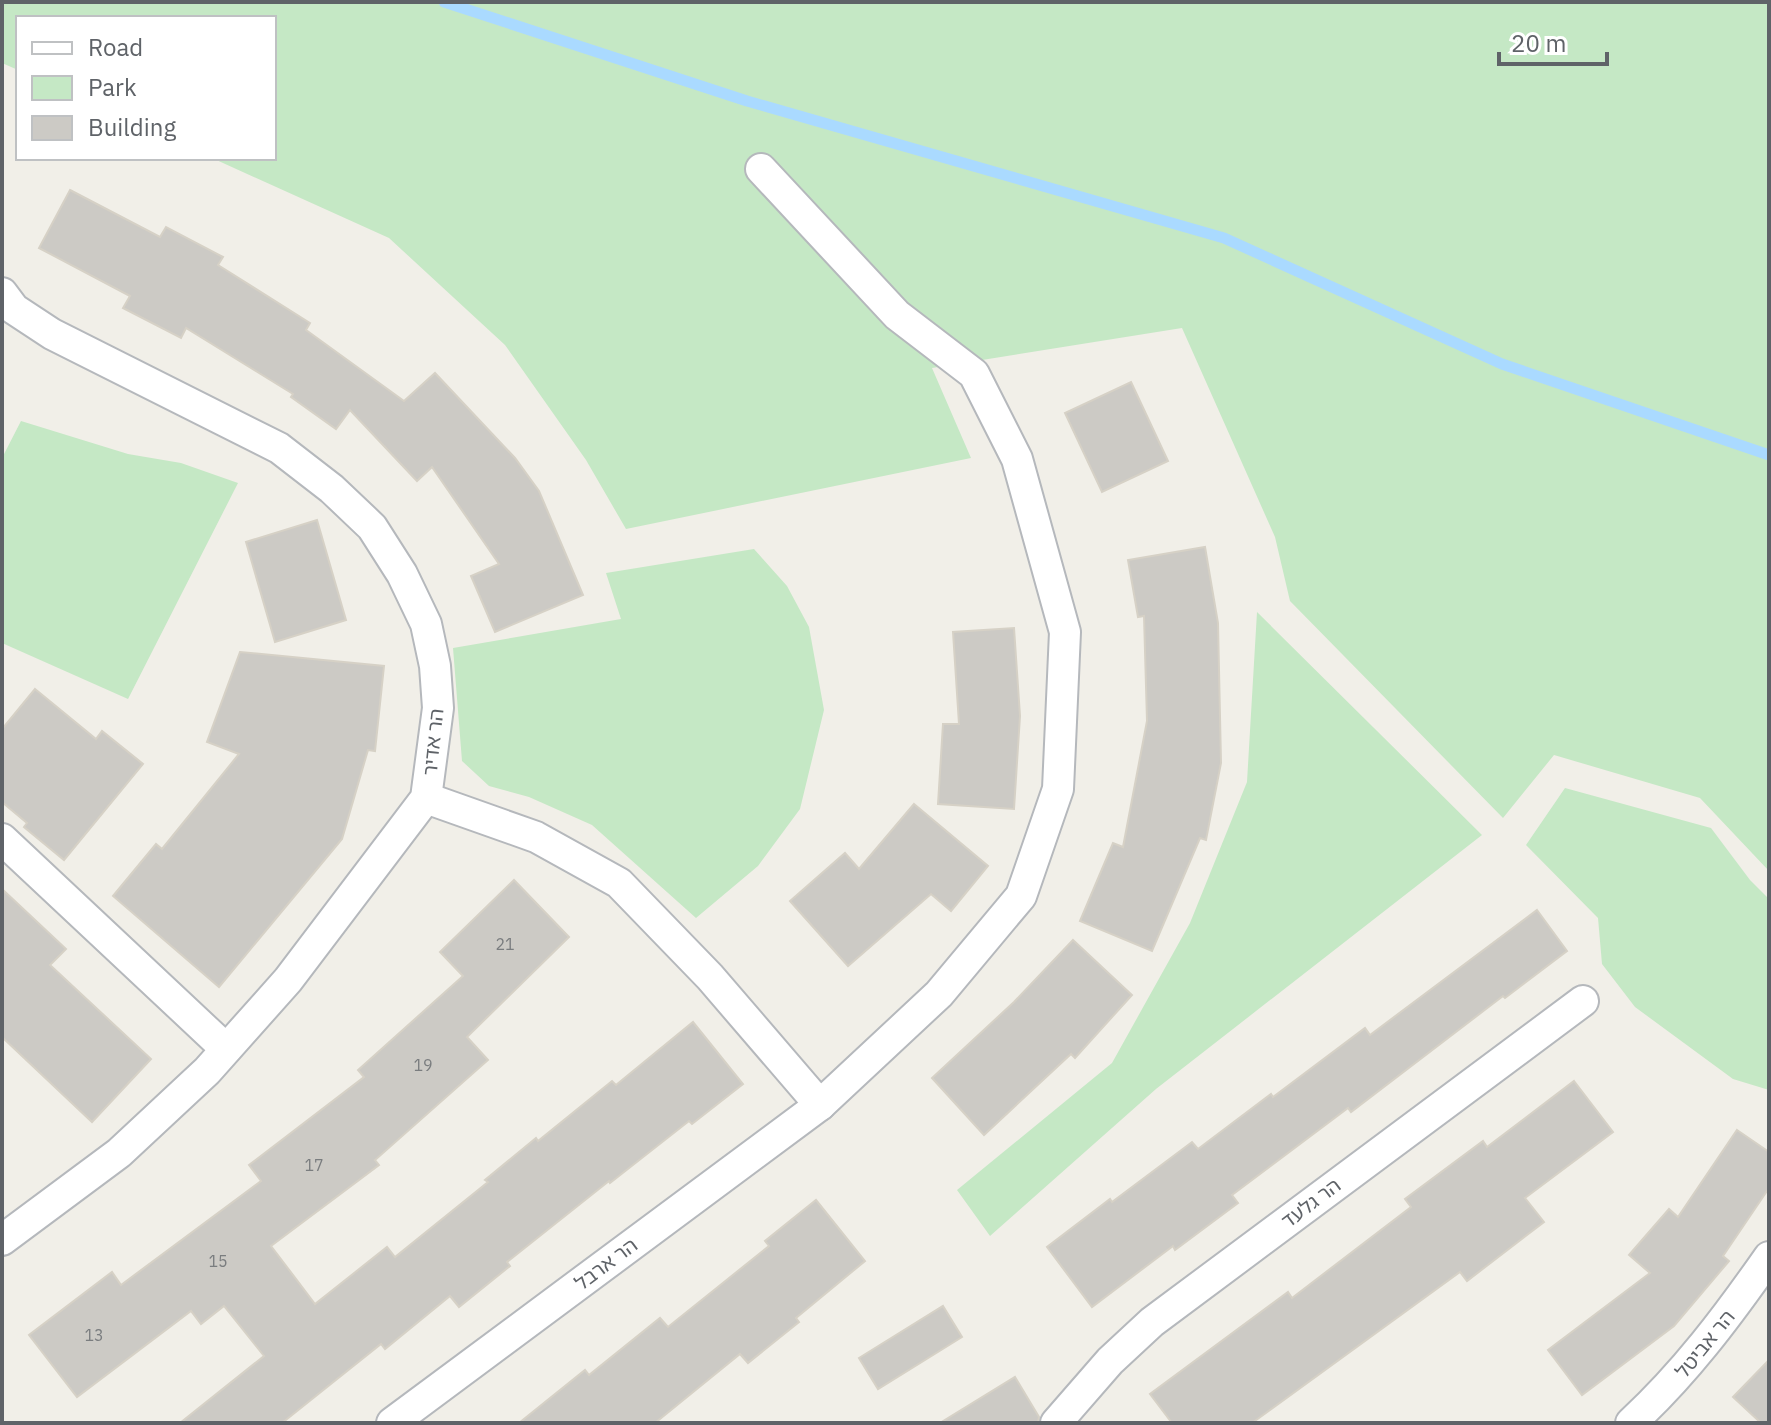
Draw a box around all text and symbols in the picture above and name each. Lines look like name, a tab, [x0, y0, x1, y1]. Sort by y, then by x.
legend	[16, 16, 276, 160]
scale bar	[1499, 16, 1607, 66]
text: 20 m	[1511, 27, 1566, 59]
text: Road	[88, 31, 143, 63]
text: Park	[88, 71, 137, 103]
text: Building	[88, 111, 176, 143]
street label: הר אדיר	[416, 707, 449, 777]
house number: 21	[495, 934, 515, 954]
house number: 19	[413, 1055, 433, 1075]
house number: 17	[304, 1155, 324, 1175]
street label: הר גלעד	[1275, 1171, 1346, 1234]
street label: הר ארבל	[569, 1231, 643, 1296]
house number: 15	[208, 1251, 228, 1271]
street label: הר אביטל	[1669, 1304, 1740, 1384]
house number: 13	[84, 1325, 104, 1345]

